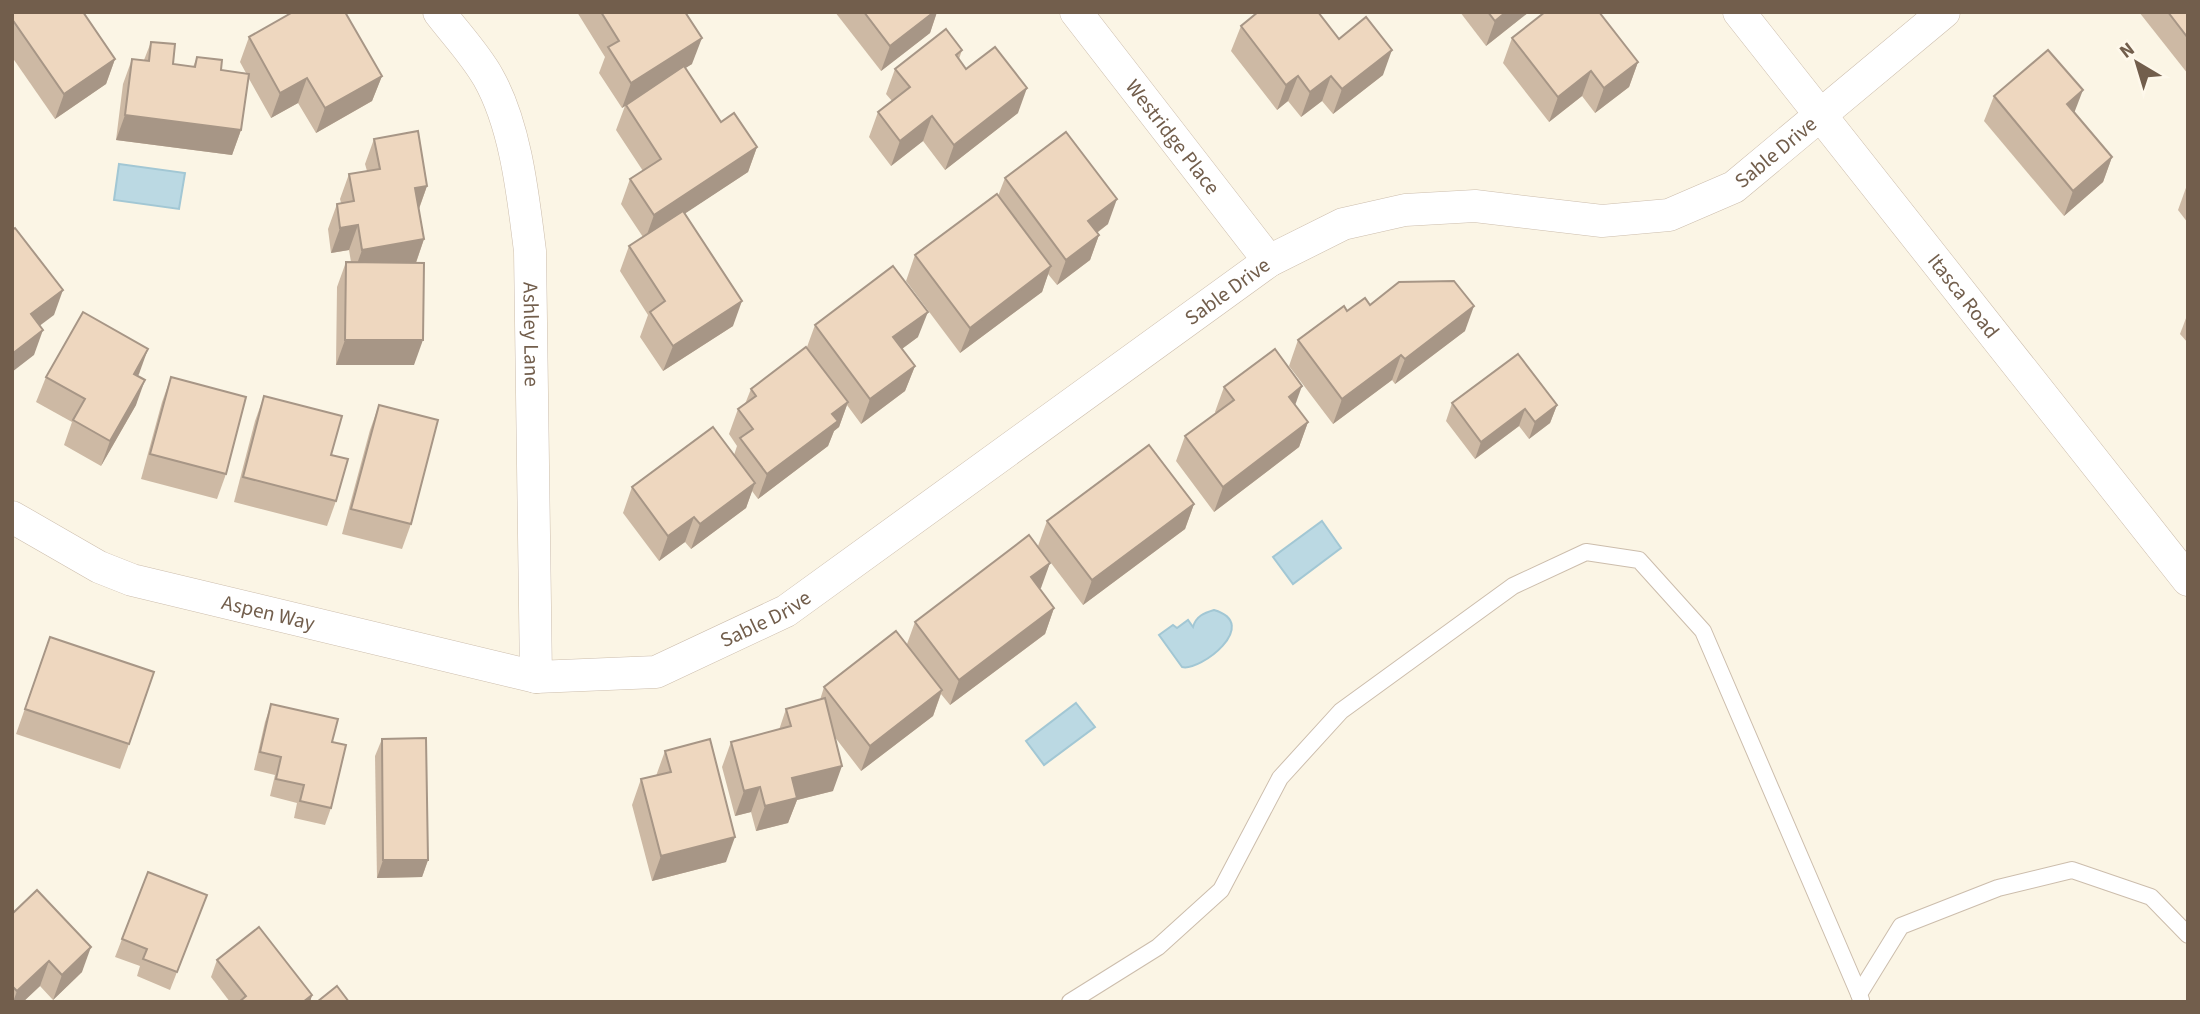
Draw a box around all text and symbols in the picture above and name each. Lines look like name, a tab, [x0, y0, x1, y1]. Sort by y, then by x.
north arrow	[2102, 28, 2172, 98]
text: N	[2114, 36, 2141, 65]
street label: Westridge Place	[1118, 73, 1227, 201]
street label: Sable Drive	[1728, 109, 1823, 196]
street label: Itasca Road	[1920, 247, 2007, 345]
street label: Sable Drive	[1178, 250, 1276, 332]
street label: Ashley Lane	[515, 282, 547, 387]
street label: Sable Drive	[715, 583, 817, 655]
street label: Aspen Way	[219, 587, 318, 638]

